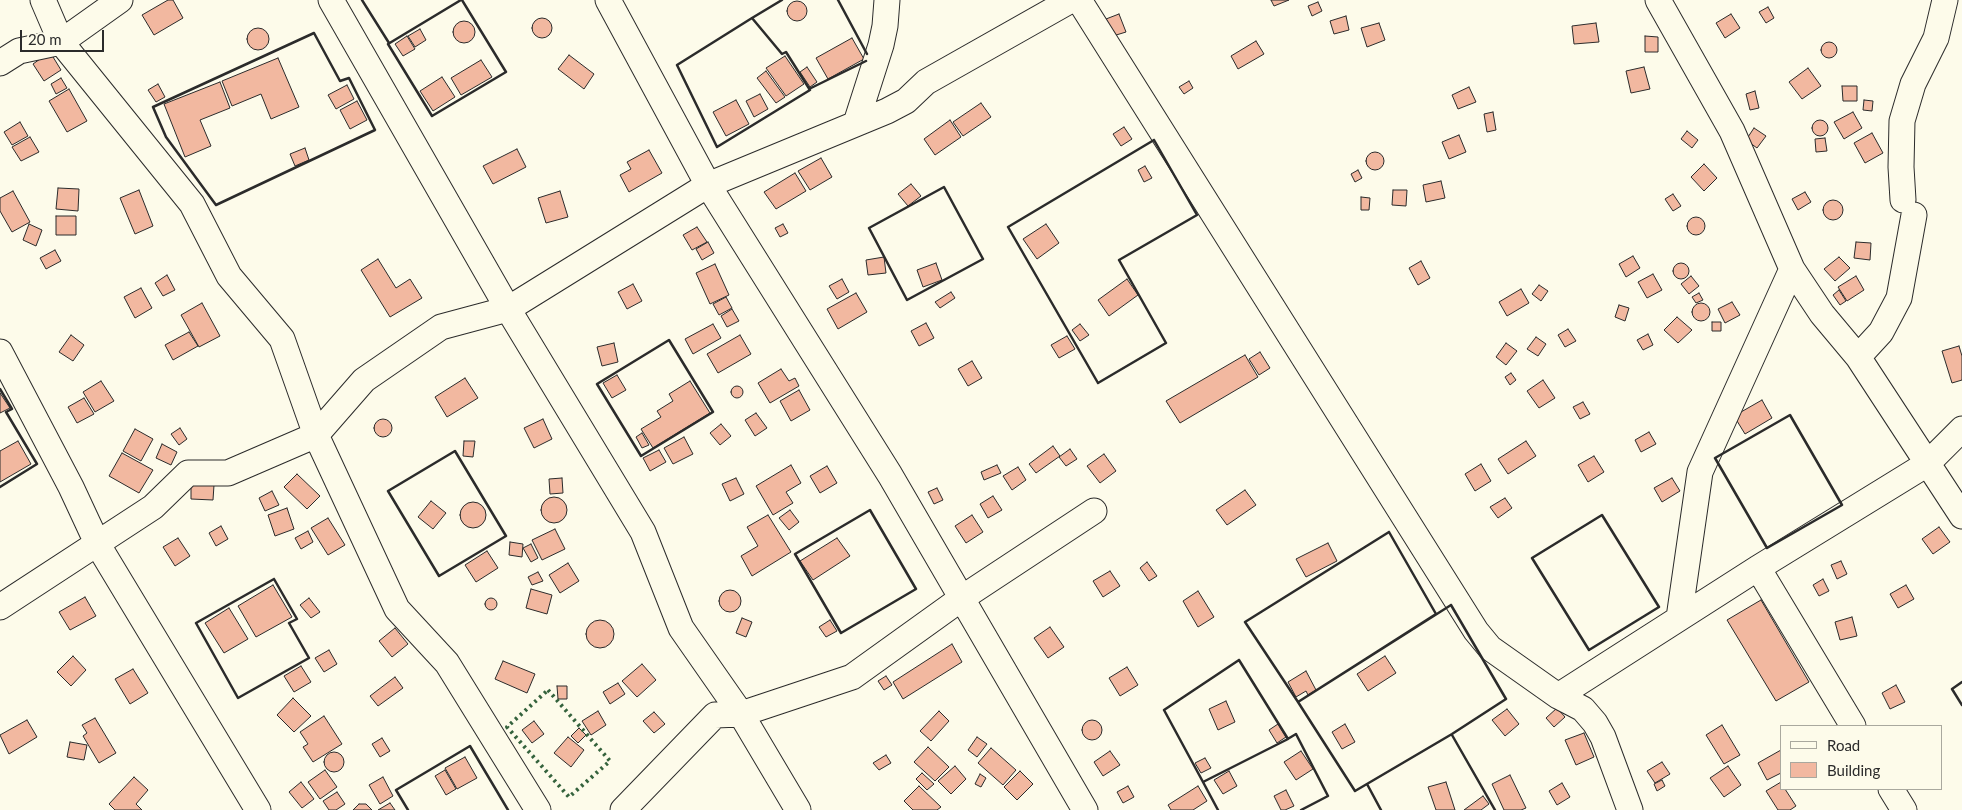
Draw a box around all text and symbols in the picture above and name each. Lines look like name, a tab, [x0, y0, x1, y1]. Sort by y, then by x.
scale bar	[22, 20, 106, 52]
text: 20 m	[28, 30, 62, 48]
legend	[1780, 725, 1942, 790]
text: Road	[1827, 736, 1860, 754]
text: Building	[1827, 761, 1880, 779]

